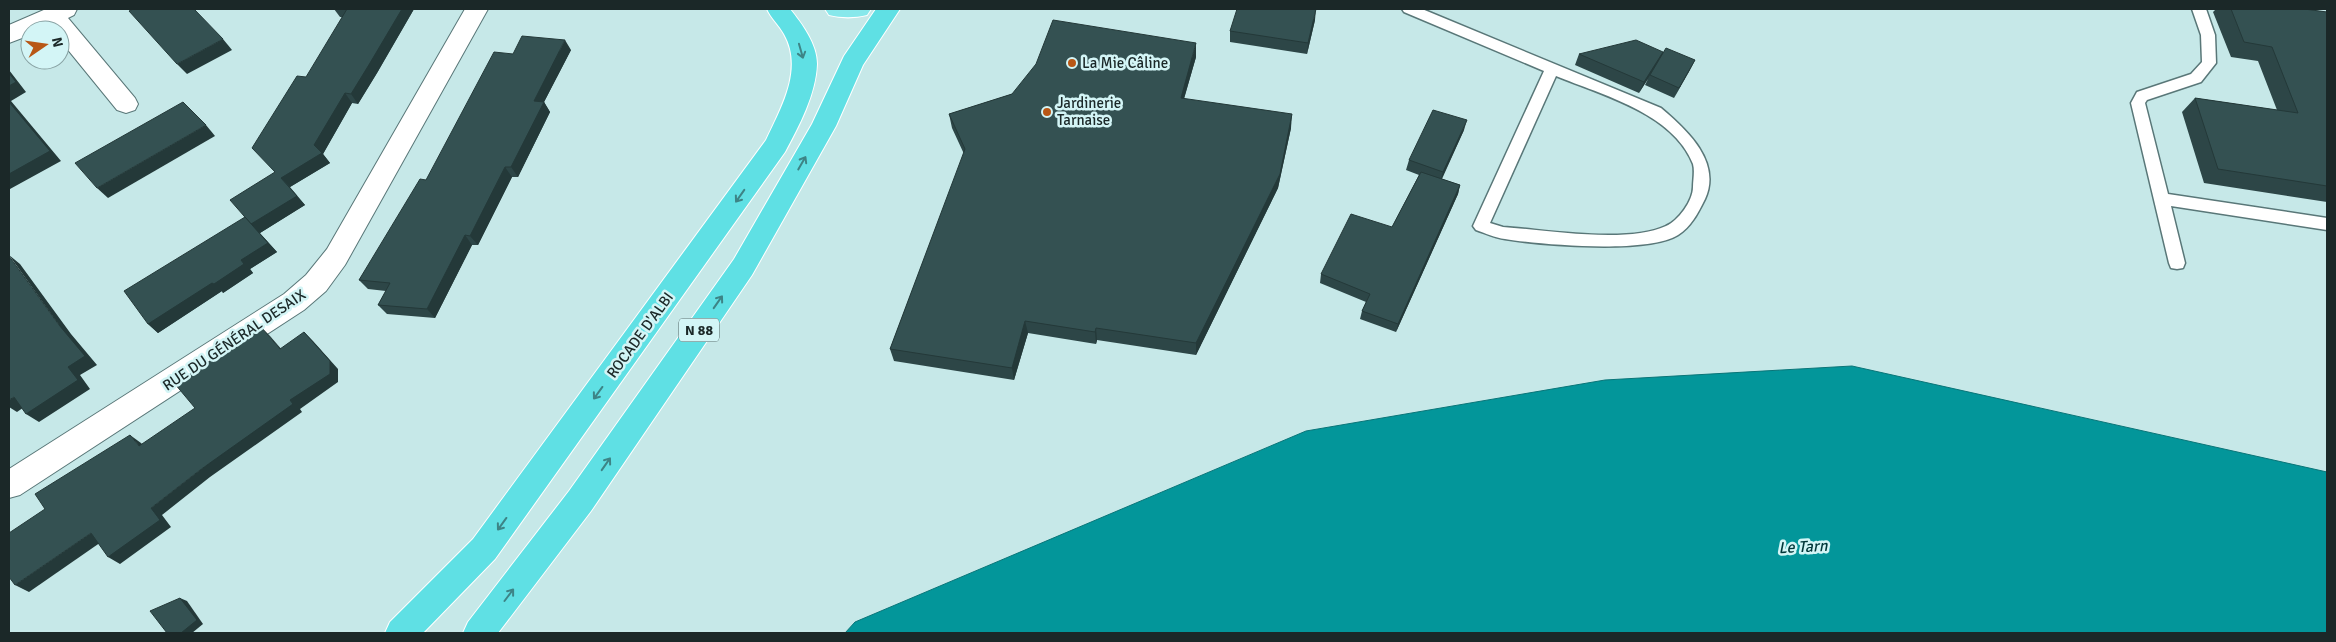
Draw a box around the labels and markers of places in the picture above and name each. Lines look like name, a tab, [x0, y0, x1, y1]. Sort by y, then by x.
place label: La Mie Câline	[1082, 54, 1168, 72]
marker: La Mie Câline	[1066, 57, 1078, 69]
place label: Jardinerie Tarnaise	[1057, 94, 1121, 129]
marker: Jardinerie Tarnaise	[1041, 106, 1053, 118]

